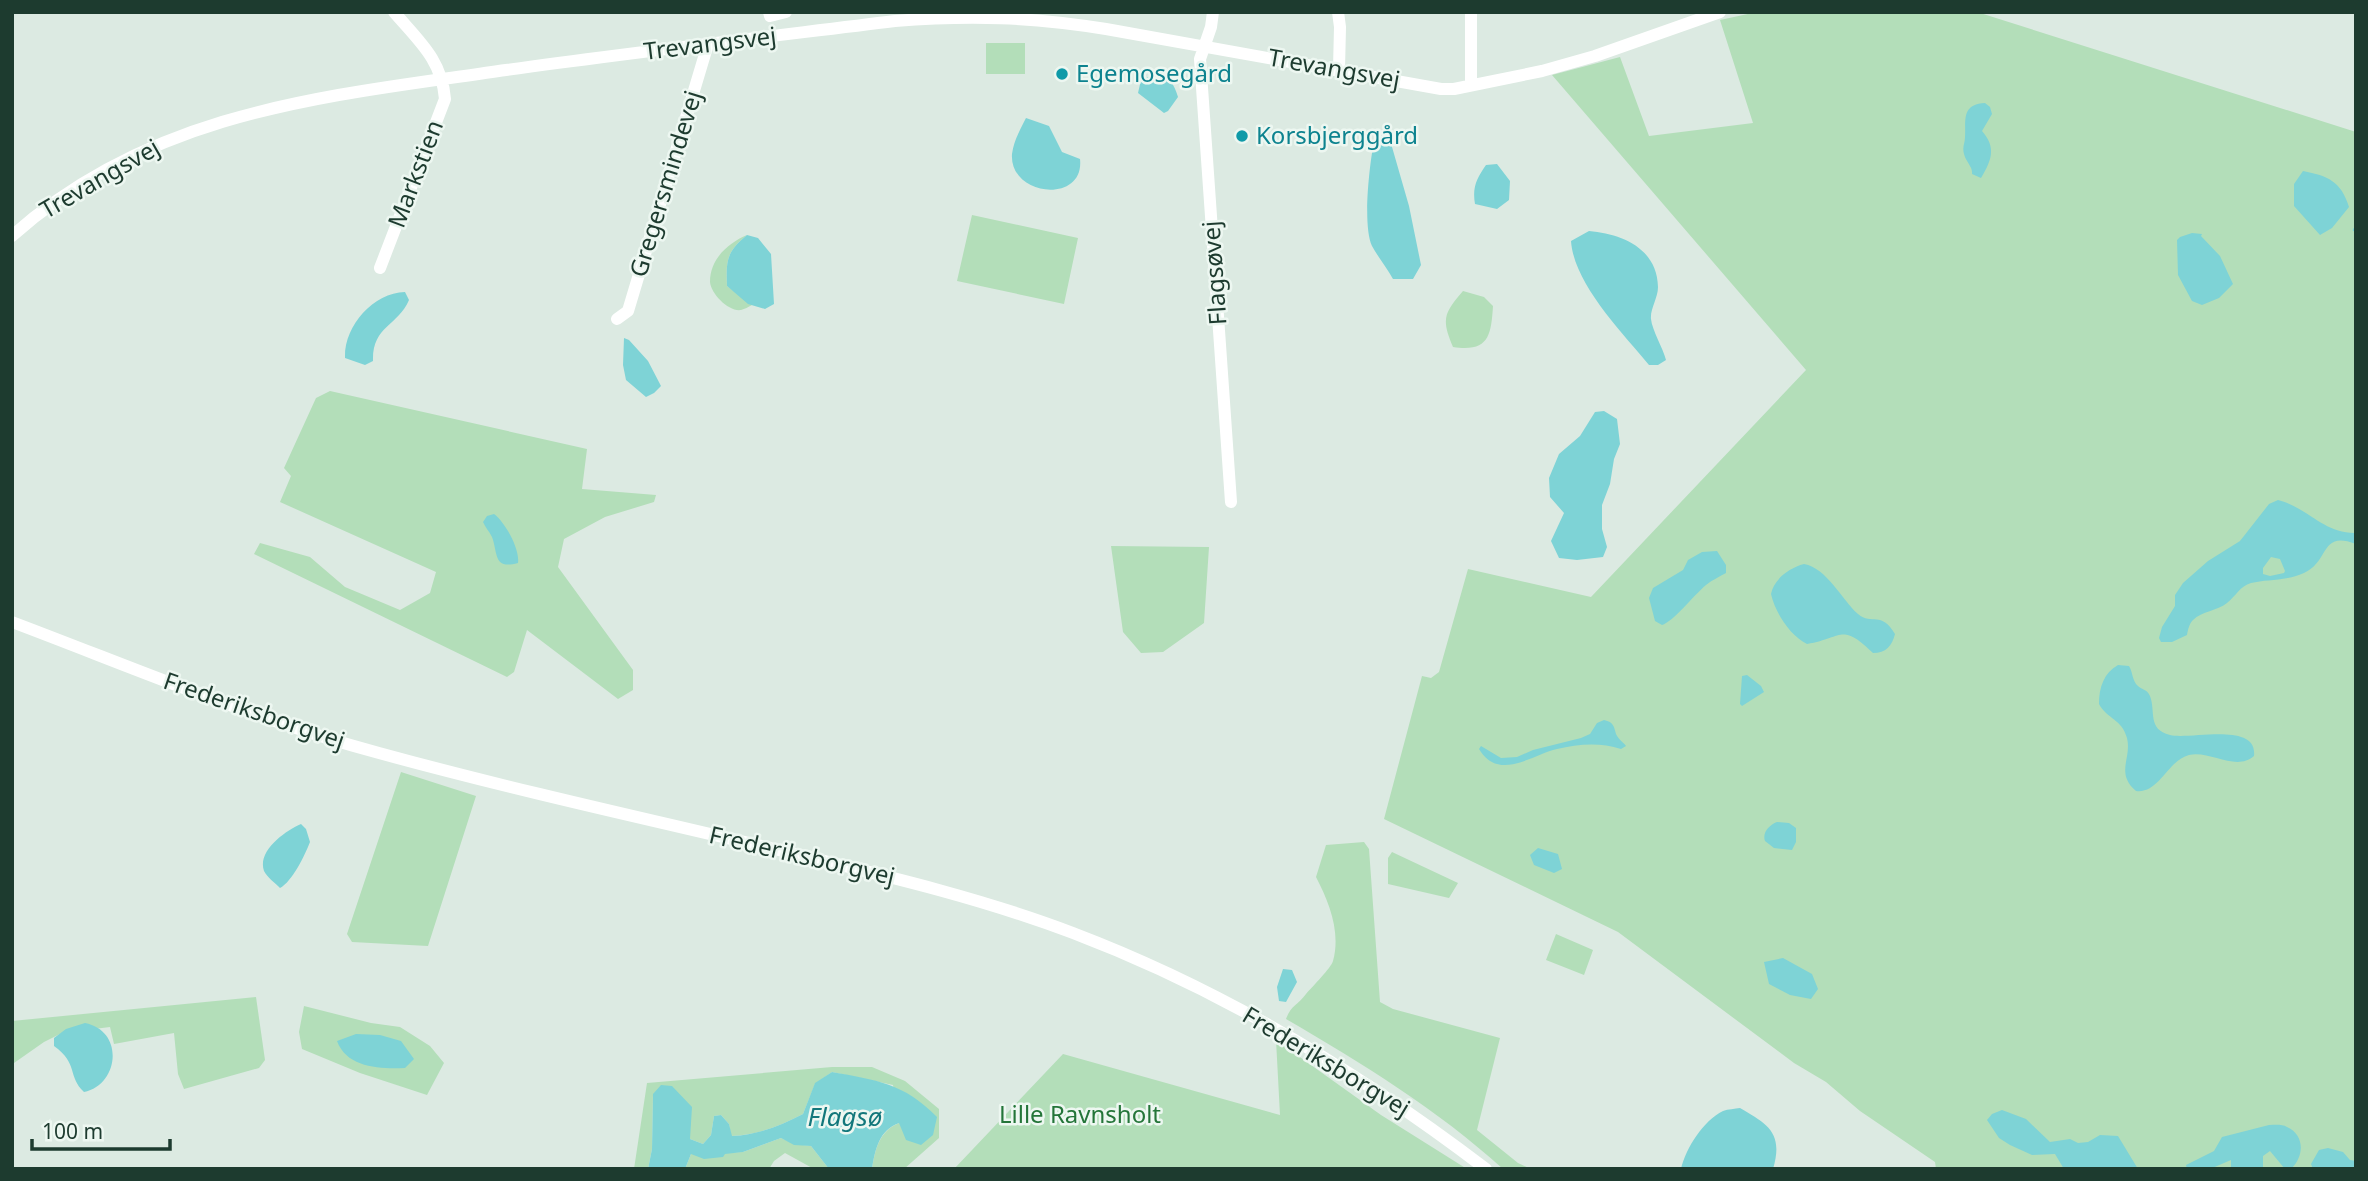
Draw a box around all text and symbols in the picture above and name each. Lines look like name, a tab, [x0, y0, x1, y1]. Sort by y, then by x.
street label: Trevangsvej	[642, 18, 778, 67]
street label: Trevangsvej	[1266, 40, 1403, 95]
place label: Egemosegård	[1076, 56, 1232, 89]
marker: Egemosegård	[1054, 66, 1070, 82]
street label: Gregersmindevej	[621, 86, 709, 281]
street label: Markstien	[379, 115, 450, 232]
place label: Korsbjerggård	[1256, 118, 1418, 151]
marker: Korsbjerggård	[1234, 128, 1250, 144]
street label: Trevangsvej	[33, 130, 165, 225]
street label: Flagsøvej	[1193, 220, 1234, 326]
street label: Frederiksborgvej	[159, 663, 350, 756]
street label: Frederiksborgvej	[706, 817, 899, 892]
street label: Frederiksborgvej	[1237, 998, 1417, 1124]
park label: Lille Ravnsholt	[999, 1097, 1161, 1130]
water label: Flagsø	[808, 1098, 883, 1134]
scale bar	[32, 1108, 170, 1152]
text: 100 m	[42, 1117, 103, 1145]

